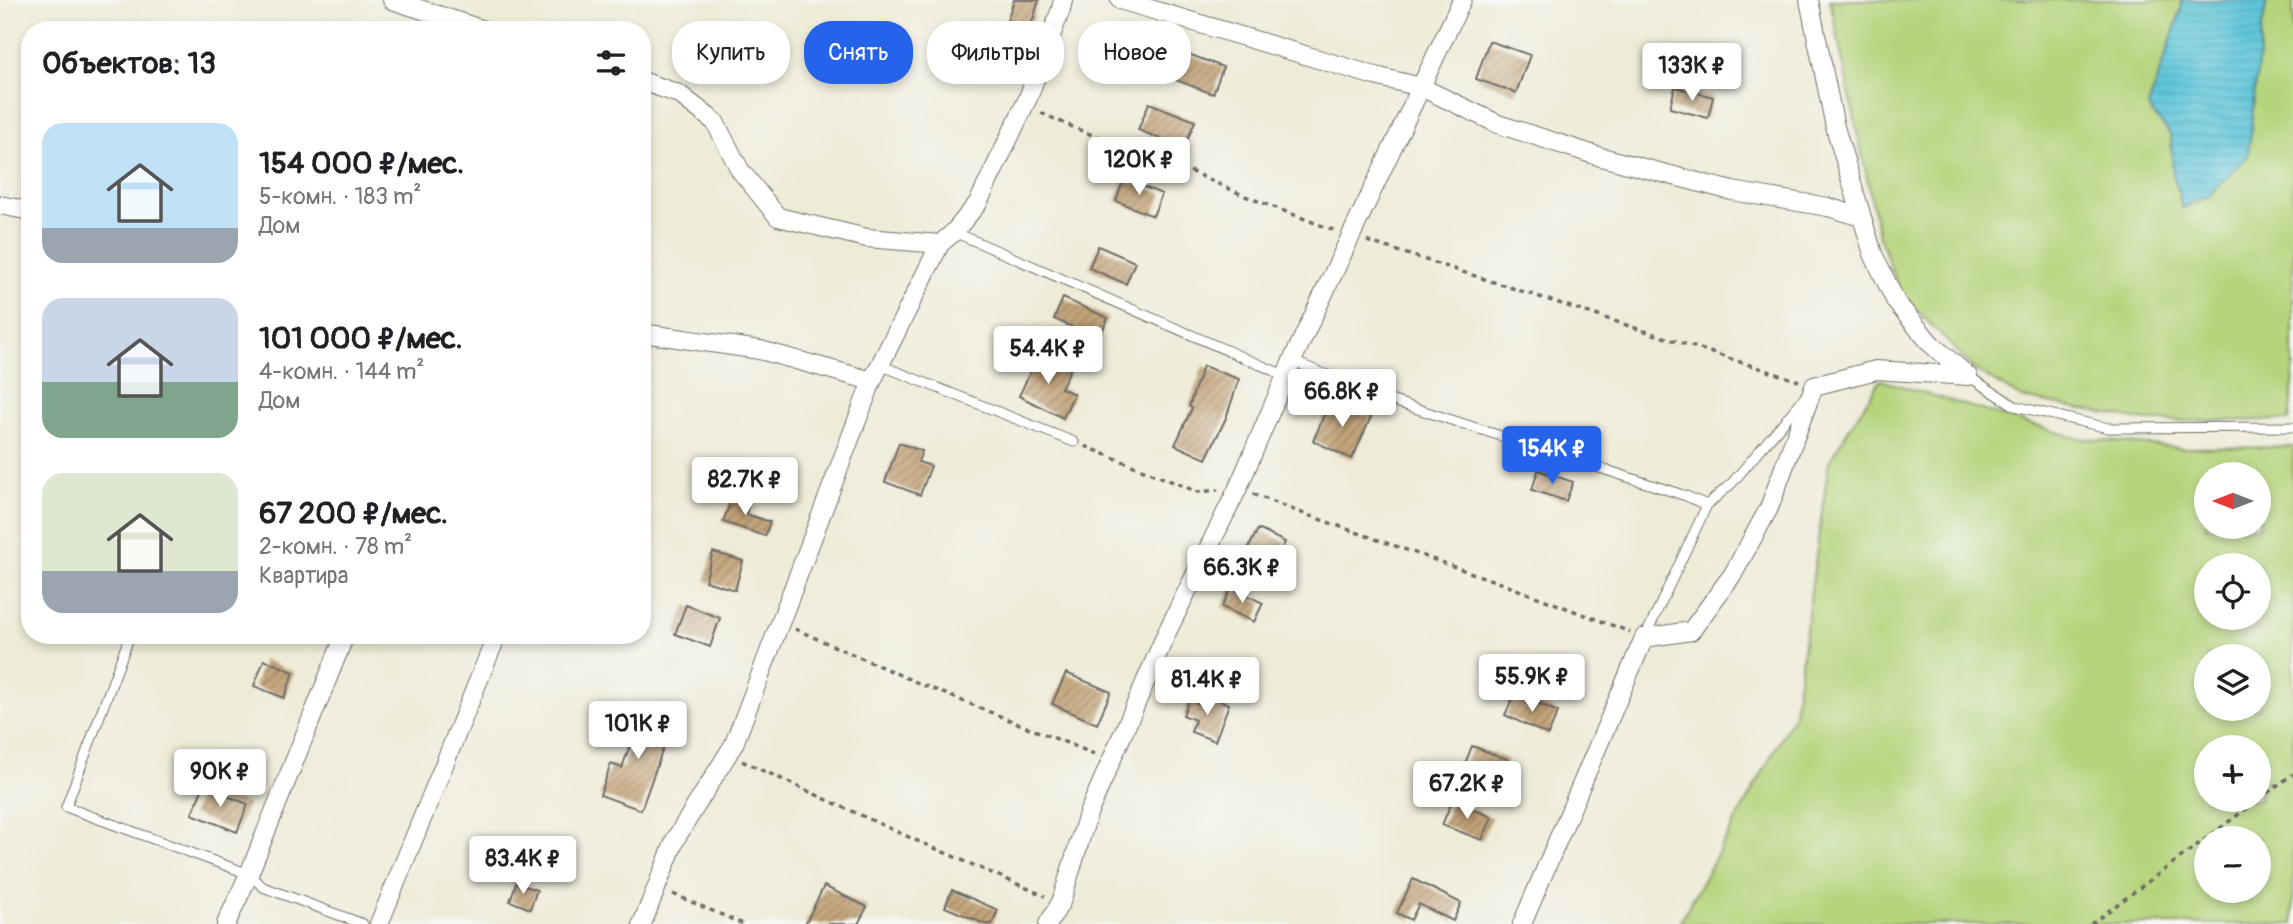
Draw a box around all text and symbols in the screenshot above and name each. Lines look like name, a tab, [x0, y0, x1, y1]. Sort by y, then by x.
chip: Купить	[672, 21, 790, 84]
chip: Снять	[804, 21, 913, 84]
chip: Фильтры	[927, 21, 1064, 84]
chip: Новое	[1078, 21, 1191, 84]
pin: 133K ₽	[1635, 43, 1749, 103]
icon: filters	[592, 44, 630, 82]
text: Объектов: 13	[42, 45, 216, 82]
text: 133K ₽	[1658, 51, 1726, 80]
pin: 120K ₽	[1082, 138, 1196, 197]
text: 154 000 ₽/мес.	[259, 145, 464, 182]
text: 120K ₽	[1104, 145, 1174, 174]
icon: home	[98, 151, 182, 235]
text: 5-комн. · 183 m²	[259, 182, 421, 211]
text: Дом	[259, 211, 300, 240]
text: 101 000 ₽/мес.	[259, 320, 463, 357]
icon: home	[98, 326, 182, 410]
pin: 54.4K ₽	[983, 326, 1113, 386]
text: 54.4K ₽	[1010, 334, 1086, 363]
text: 4-комн. · 144 m²	[259, 357, 424, 386]
pin: 66.8K ₽	[1277, 370, 1407, 429]
text: 66.8K ₽	[1304, 377, 1380, 406]
text: Дом	[259, 386, 300, 415]
pin: 154K ₽	[1495, 426, 1609, 486]
text: 154K ₽	[1518, 434, 1586, 463]
pin: 82.7K ₽	[680, 458, 810, 517]
north arrow	[2194, 462, 2272, 539]
map controls	[2194, 462, 2271, 903]
text: 82.7K ₽	[708, 465, 782, 494]
text: 67 200 ₽/мес.	[259, 495, 448, 532]
icon: home	[98, 501, 182, 585]
text: 2-комн. · 78 m²	[259, 532, 412, 561]
pin: 66.3K ₽	[1177, 546, 1307, 605]
text: 66.3K ₽	[1203, 553, 1281, 582]
button: locate	[2194, 553, 2271, 630]
text: Квартира	[259, 561, 348, 590]
button: layers	[2194, 644, 2271, 721]
pin: 55.9K ₽	[1467, 654, 1597, 714]
pin: 81.4K ₽	[1142, 658, 1272, 717]
text: 55.9K ₽	[1495, 662, 1569, 691]
text: 81.4K ₽	[1171, 665, 1243, 694]
pin: 101K ₽	[581, 702, 695, 761]
text: 101K ₽	[605, 709, 671, 738]
button: +	[2194, 735, 2271, 812]
pin: 90K ₽	[171, 750, 269, 809]
text: 90K ₽	[190, 757, 250, 786]
pin: 67.2K ₽	[1402, 762, 1532, 821]
text: 67.2K ₽	[1429, 769, 1505, 798]
button: −	[2194, 826, 2271, 903]
pin: 83.4K ₽	[458, 836, 588, 896]
text: 83.4K ₽	[485, 844, 561, 873]

